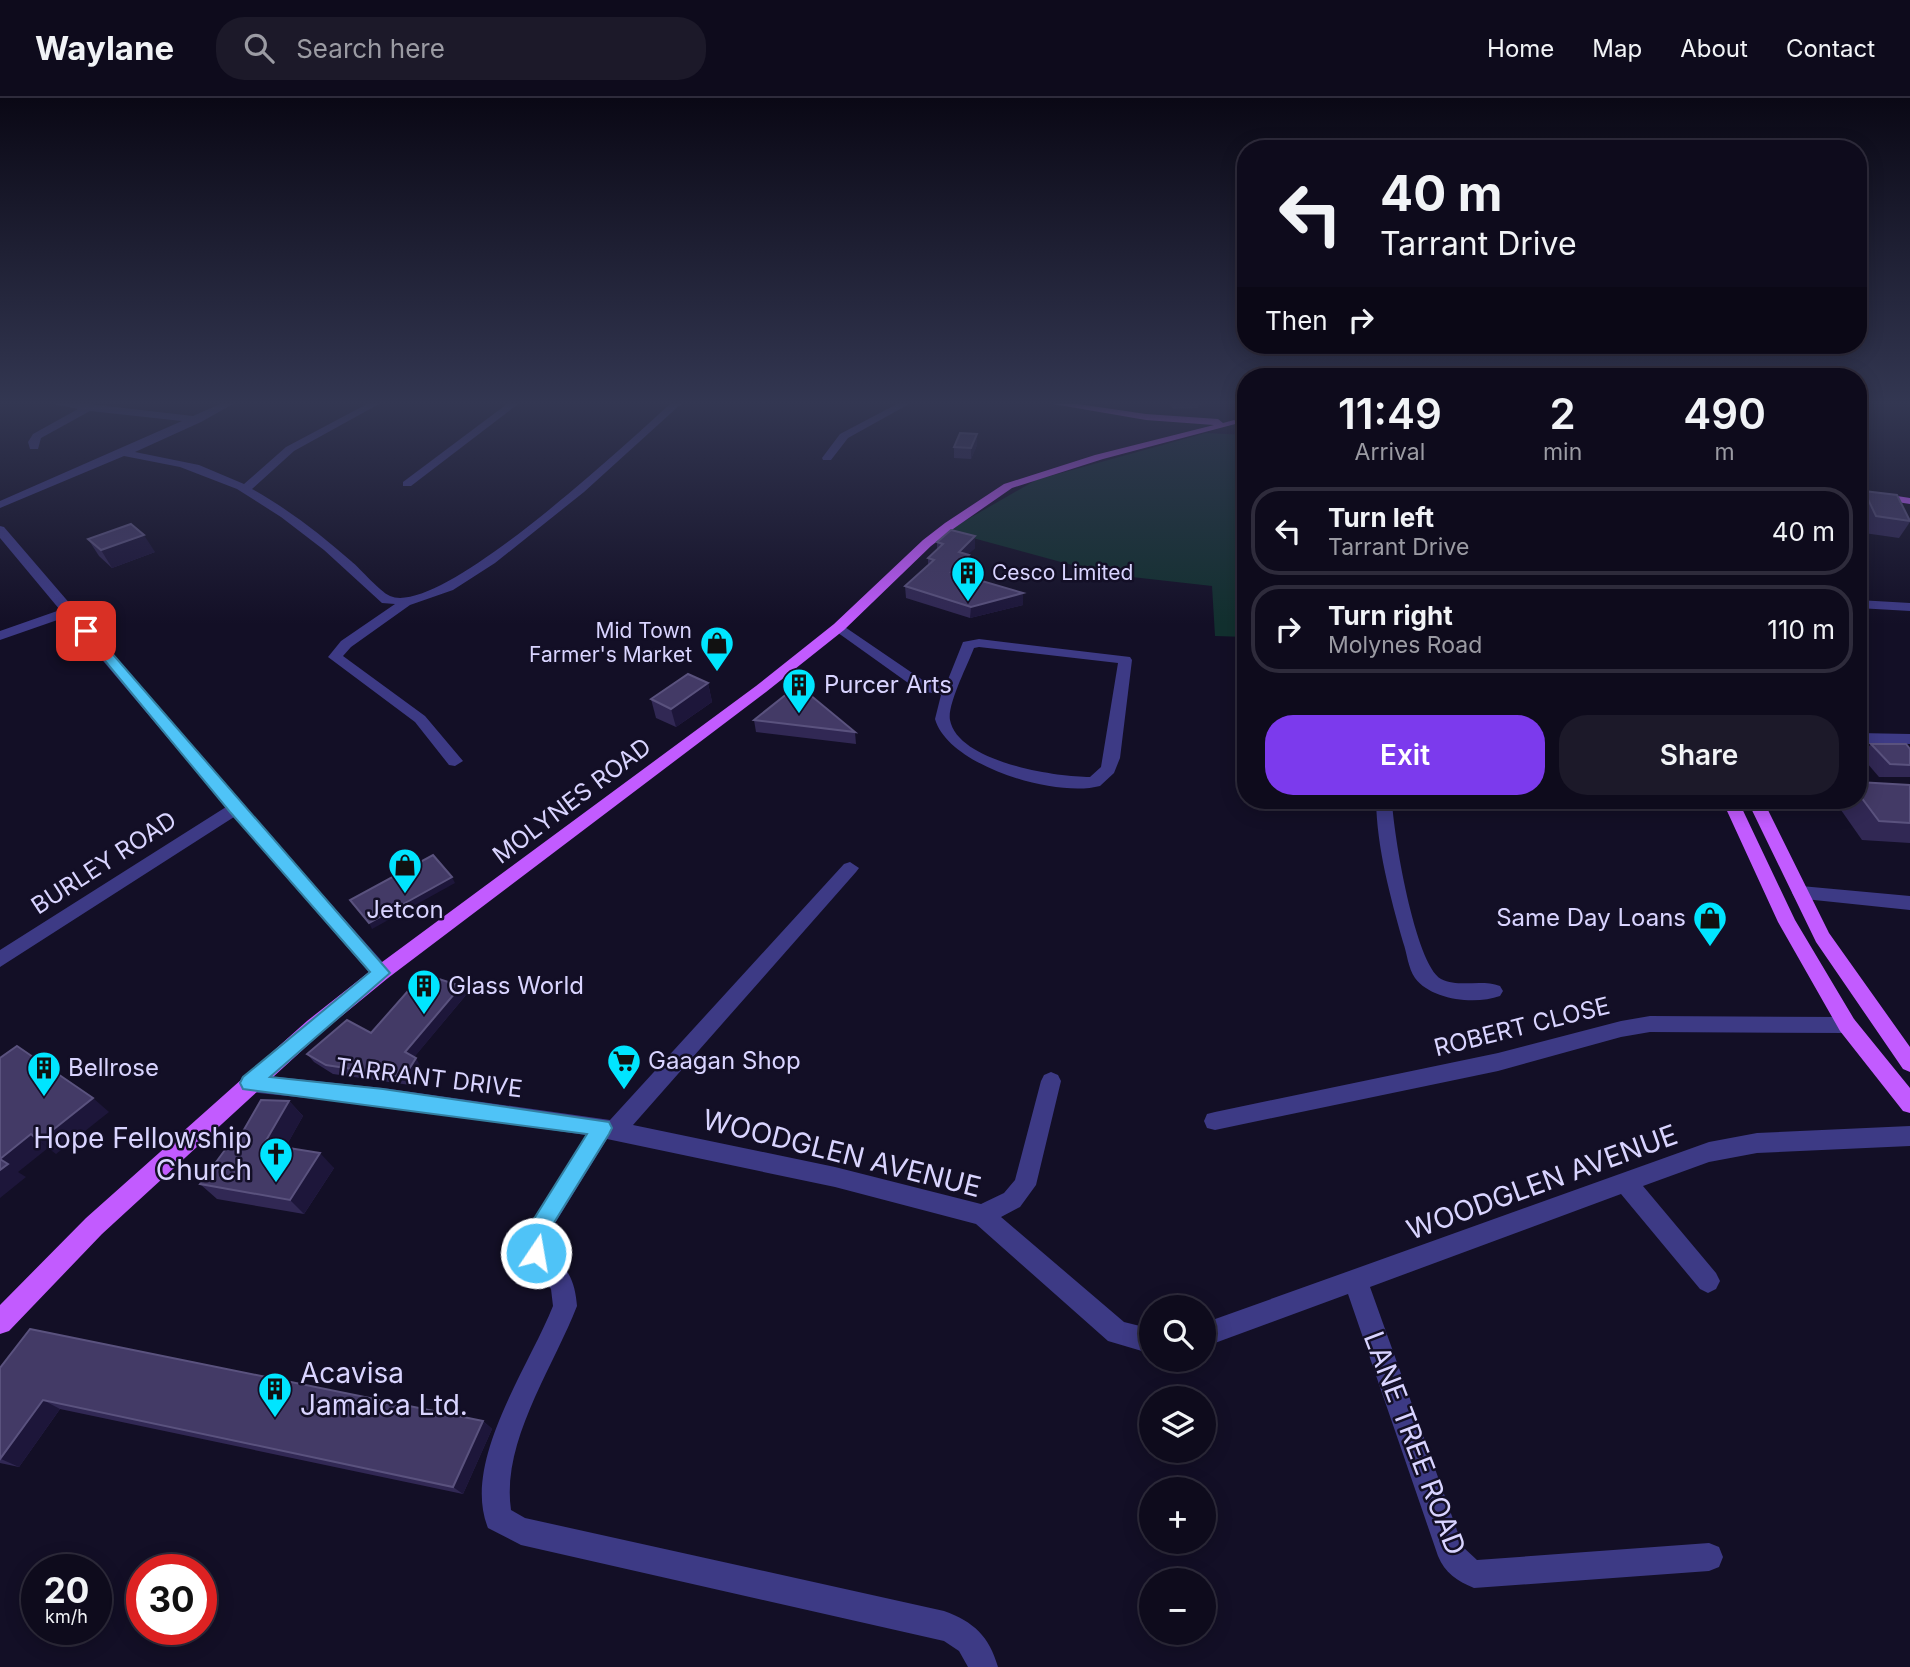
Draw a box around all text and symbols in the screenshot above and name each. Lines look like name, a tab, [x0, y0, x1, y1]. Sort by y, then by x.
search box	[216, 17, 706, 80]
text: Waylane	[35, 28, 174, 68]
icon: search	[240, 29, 278, 67]
text: Search here	[296, 33, 445, 64]
text: Home	[1487, 34, 1554, 63]
text: Map	[1592, 34, 1642, 63]
text: About	[1680, 34, 1748, 63]
text: Contact	[1786, 34, 1875, 63]
text: 40 m	[1380, 164, 1503, 223]
icon: left	[1265, 168, 1356, 259]
text: Tarrant Drive	[1380, 224, 1577, 263]
icon: right	[1342, 301, 1380, 339]
text: Then	[1265, 305, 1328, 336]
text: 11:49	[1338, 388, 1442, 439]
text: 2	[1550, 388, 1576, 439]
text: 490	[1683, 388, 1766, 439]
text: Arrival	[1355, 438, 1425, 466]
text: min	[1543, 438, 1582, 466]
text: m	[1715, 438, 1735, 466]
text: Turn left	[1328, 502, 1434, 533]
icon: left	[1269, 512, 1307, 550]
text: 40 m	[1772, 516, 1835, 547]
text: Tarrant Drive	[1328, 533, 1469, 561]
building icon: Cesco Limited	[949, 554, 987, 603]
place label: Cesco Limited	[992, 560, 1133, 585]
text: Turn right	[1328, 600, 1453, 631]
pin	[56, 601, 116, 661]
icon: right	[1269, 610, 1307, 648]
icon: arrive	[67, 612, 105, 650]
text: 110 m	[1767, 614, 1835, 645]
place label: Mid Town Farmer's Market	[529, 618, 692, 667]
shop icon: Mid Town Farmer's Market	[698, 624, 736, 673]
text: Molynes Road	[1328, 631, 1482, 659]
building icon: Purcer Arts	[780, 666, 818, 715]
place label: Purcer Arts	[824, 670, 952, 699]
button: Exit	[1265, 715, 1545, 795]
button: Share	[1559, 715, 1839, 795]
street label: MOLYNES ROAD	[487, 732, 657, 870]
street label: BURLEY ROAD	[26, 805, 182, 920]
shop icon: Jetcon	[386, 846, 424, 895]
place label: Jetcon	[366, 895, 444, 924]
shop icon: Same Day Loans	[1691, 899, 1729, 948]
place label: Same Day Loans	[1496, 903, 1686, 932]
building icon: Glass World	[405, 967, 443, 1016]
place label: Glass World	[448, 971, 584, 1000]
street label: ROBERT CLOSE	[1431, 991, 1613, 1062]
supermarket icon: Gaagan Shop	[605, 1042, 643, 1091]
place label: Gaagan Shop	[648, 1046, 801, 1075]
building icon: Bellrose	[25, 1049, 63, 1098]
street label: TARRANT DRIVE	[334, 1052, 524, 1103]
place label: Bellrose	[68, 1053, 159, 1082]
street label: WOODGLEN AVENUE	[699, 1102, 985, 1204]
street label: WOODGLEN AVENUE	[1402, 1117, 1682, 1247]
place label: Hope Fellowship Church	[33, 1121, 252, 1187]
church icon: Hope Fellowship Church	[257, 1135, 295, 1184]
position arrow	[499, 1216, 573, 1290]
map controls	[1139, 1295, 1216, 1645]
button: search	[1139, 1295, 1216, 1372]
street label: LANE TREE ROAD	[1357, 1326, 1473, 1560]
place label: Acavisa Jamaica Ltd.	[300, 1356, 468, 1422]
building icon: Acavisa Jamaica Ltd.	[256, 1370, 294, 1419]
button: layers	[1139, 1386, 1216, 1463]
button: +	[1139, 1477, 1216, 1554]
speed limit sign: 30	[126, 1554, 217, 1645]
button: −	[1139, 1568, 1216, 1645]
text: 20	[44, 1569, 89, 1611]
text: km/h	[45, 1606, 88, 1627]

